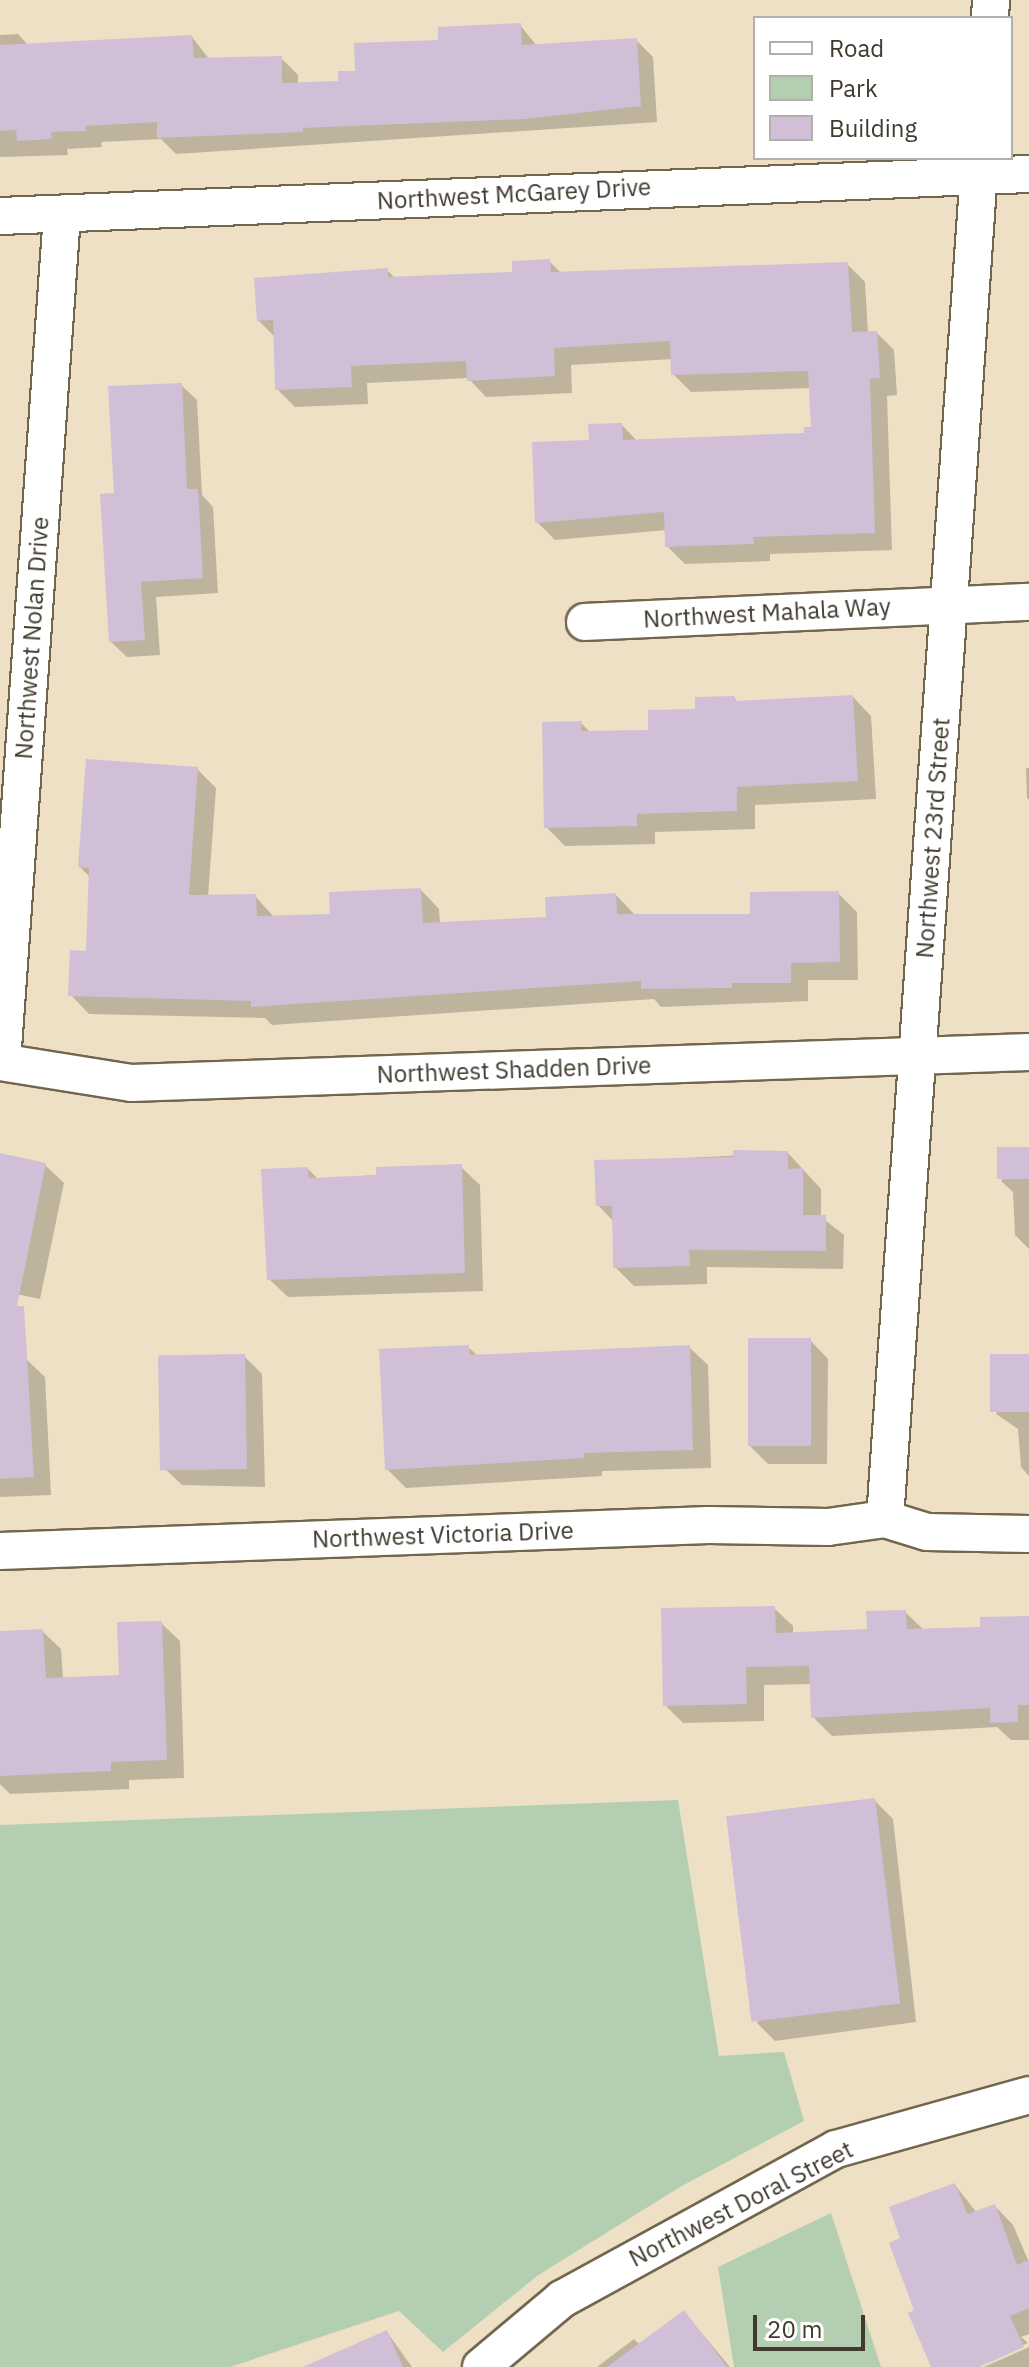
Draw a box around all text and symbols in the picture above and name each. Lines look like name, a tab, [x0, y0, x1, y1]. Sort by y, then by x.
legend	[753, 16, 1013, 160]
text: Road	[829, 32, 884, 64]
text: Park	[829, 72, 878, 104]
text: Building	[829, 112, 917, 144]
street label: Northwest McGarey Drive	[376, 172, 652, 216]
street label: Northwest Nolan Drive	[9, 516, 55, 760]
street label: Northwest Mahala Way	[642, 592, 892, 634]
street label: Northwest 23rd Street	[910, 717, 956, 959]
street label: Northwest Shadden Drive	[376, 1051, 652, 1089]
street label: Northwest Victoria Drive	[312, 1516, 574, 1554]
street label: Northwest Doral Street	[624, 2135, 858, 2273]
scale bar	[757, 2299, 869, 2349]
text: 20 m	[767, 2313, 822, 2345]

